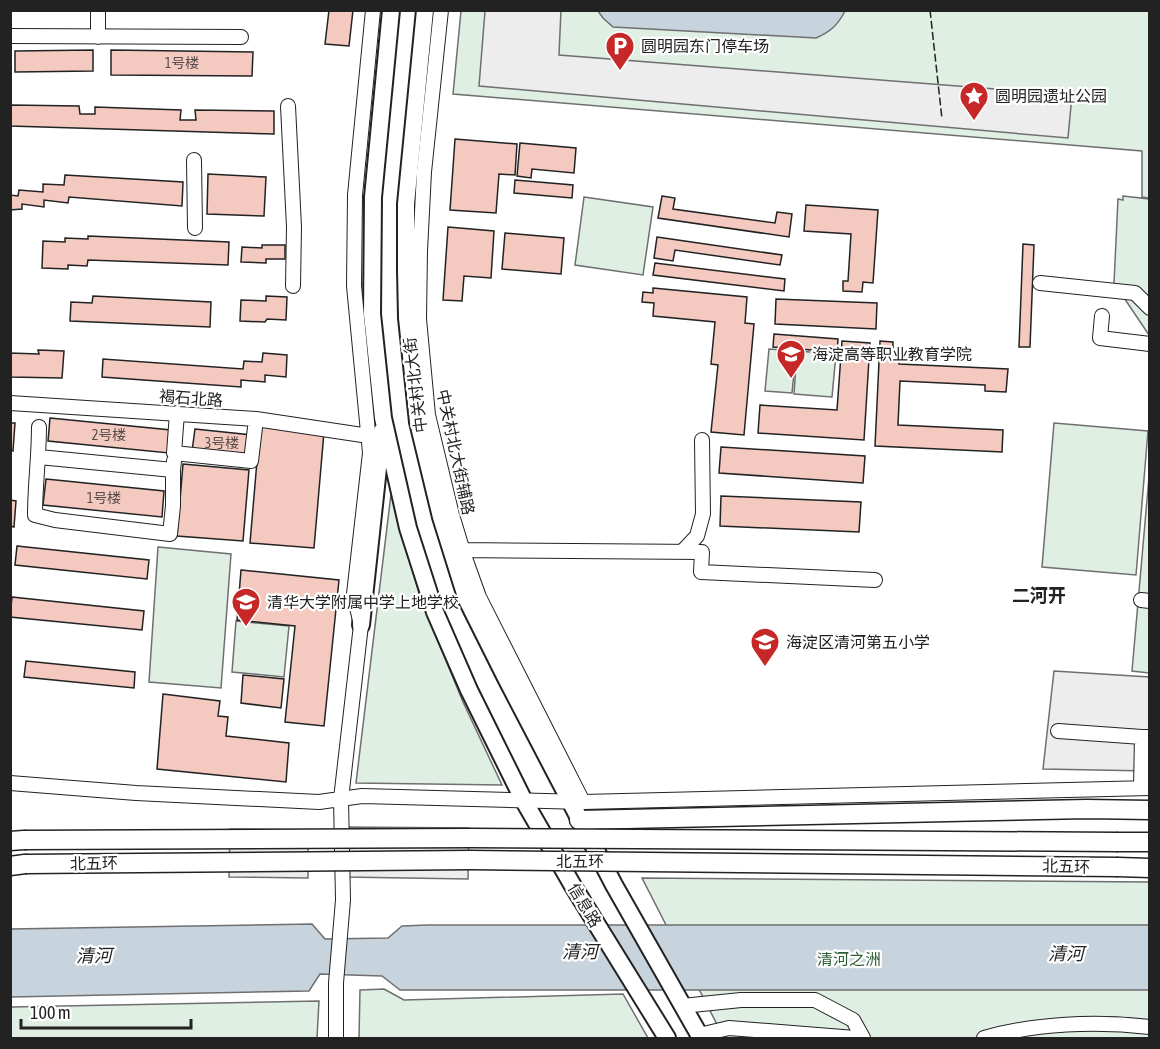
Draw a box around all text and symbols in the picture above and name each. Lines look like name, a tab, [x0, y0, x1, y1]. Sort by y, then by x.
parking icon: 圆明园东门停车场	[604, 30, 636, 72]
place label: 圆明园东门停车场	[641, 37, 769, 55]
house number: 1号楼	[165, 55, 199, 71]
place icon: 圆明园遗址公园	[958, 80, 990, 122]
place label: 圆明园遗址公园	[995, 87, 1107, 105]
street label: 中关村北大街	[400, 336, 430, 434]
school or university icon: 海淀高等职业教育学院	[775, 338, 807, 380]
place label: 海淀高等职业教育学院	[812, 345, 972, 363]
street label: 褐石北路	[158, 387, 224, 409]
street label: 中关村北大街辅路	[434, 388, 478, 516]
house number: 2号楼	[92, 427, 126, 443]
house number: 3号楼	[205, 435, 239, 451]
house number: 1号楼	[87, 490, 121, 506]
district label: 二河开	[1012, 585, 1066, 606]
school or university icon: 清华大学附属中学上地学校	[230, 586, 262, 628]
place label: 清华大学附属中学上地学校	[267, 593, 459, 611]
school or university icon: 海淀区清河第五小学	[749, 626, 781, 668]
place label: 海淀区清河第五小学	[786, 633, 930, 651]
street label: 北五环	[556, 852, 604, 870]
street label: 北五环	[70, 854, 118, 872]
street label: 北五环	[1042, 857, 1090, 875]
street label: 信息路	[565, 880, 605, 930]
water label: 清河	[562, 941, 601, 962]
water label: 清河	[1048, 943, 1087, 964]
water label: 清河	[76, 945, 115, 966]
park label: 清河之洲	[817, 950, 881, 968]
scale bar	[21, 992, 190, 1030]
text: 100 m	[30, 1002, 71, 1023]

